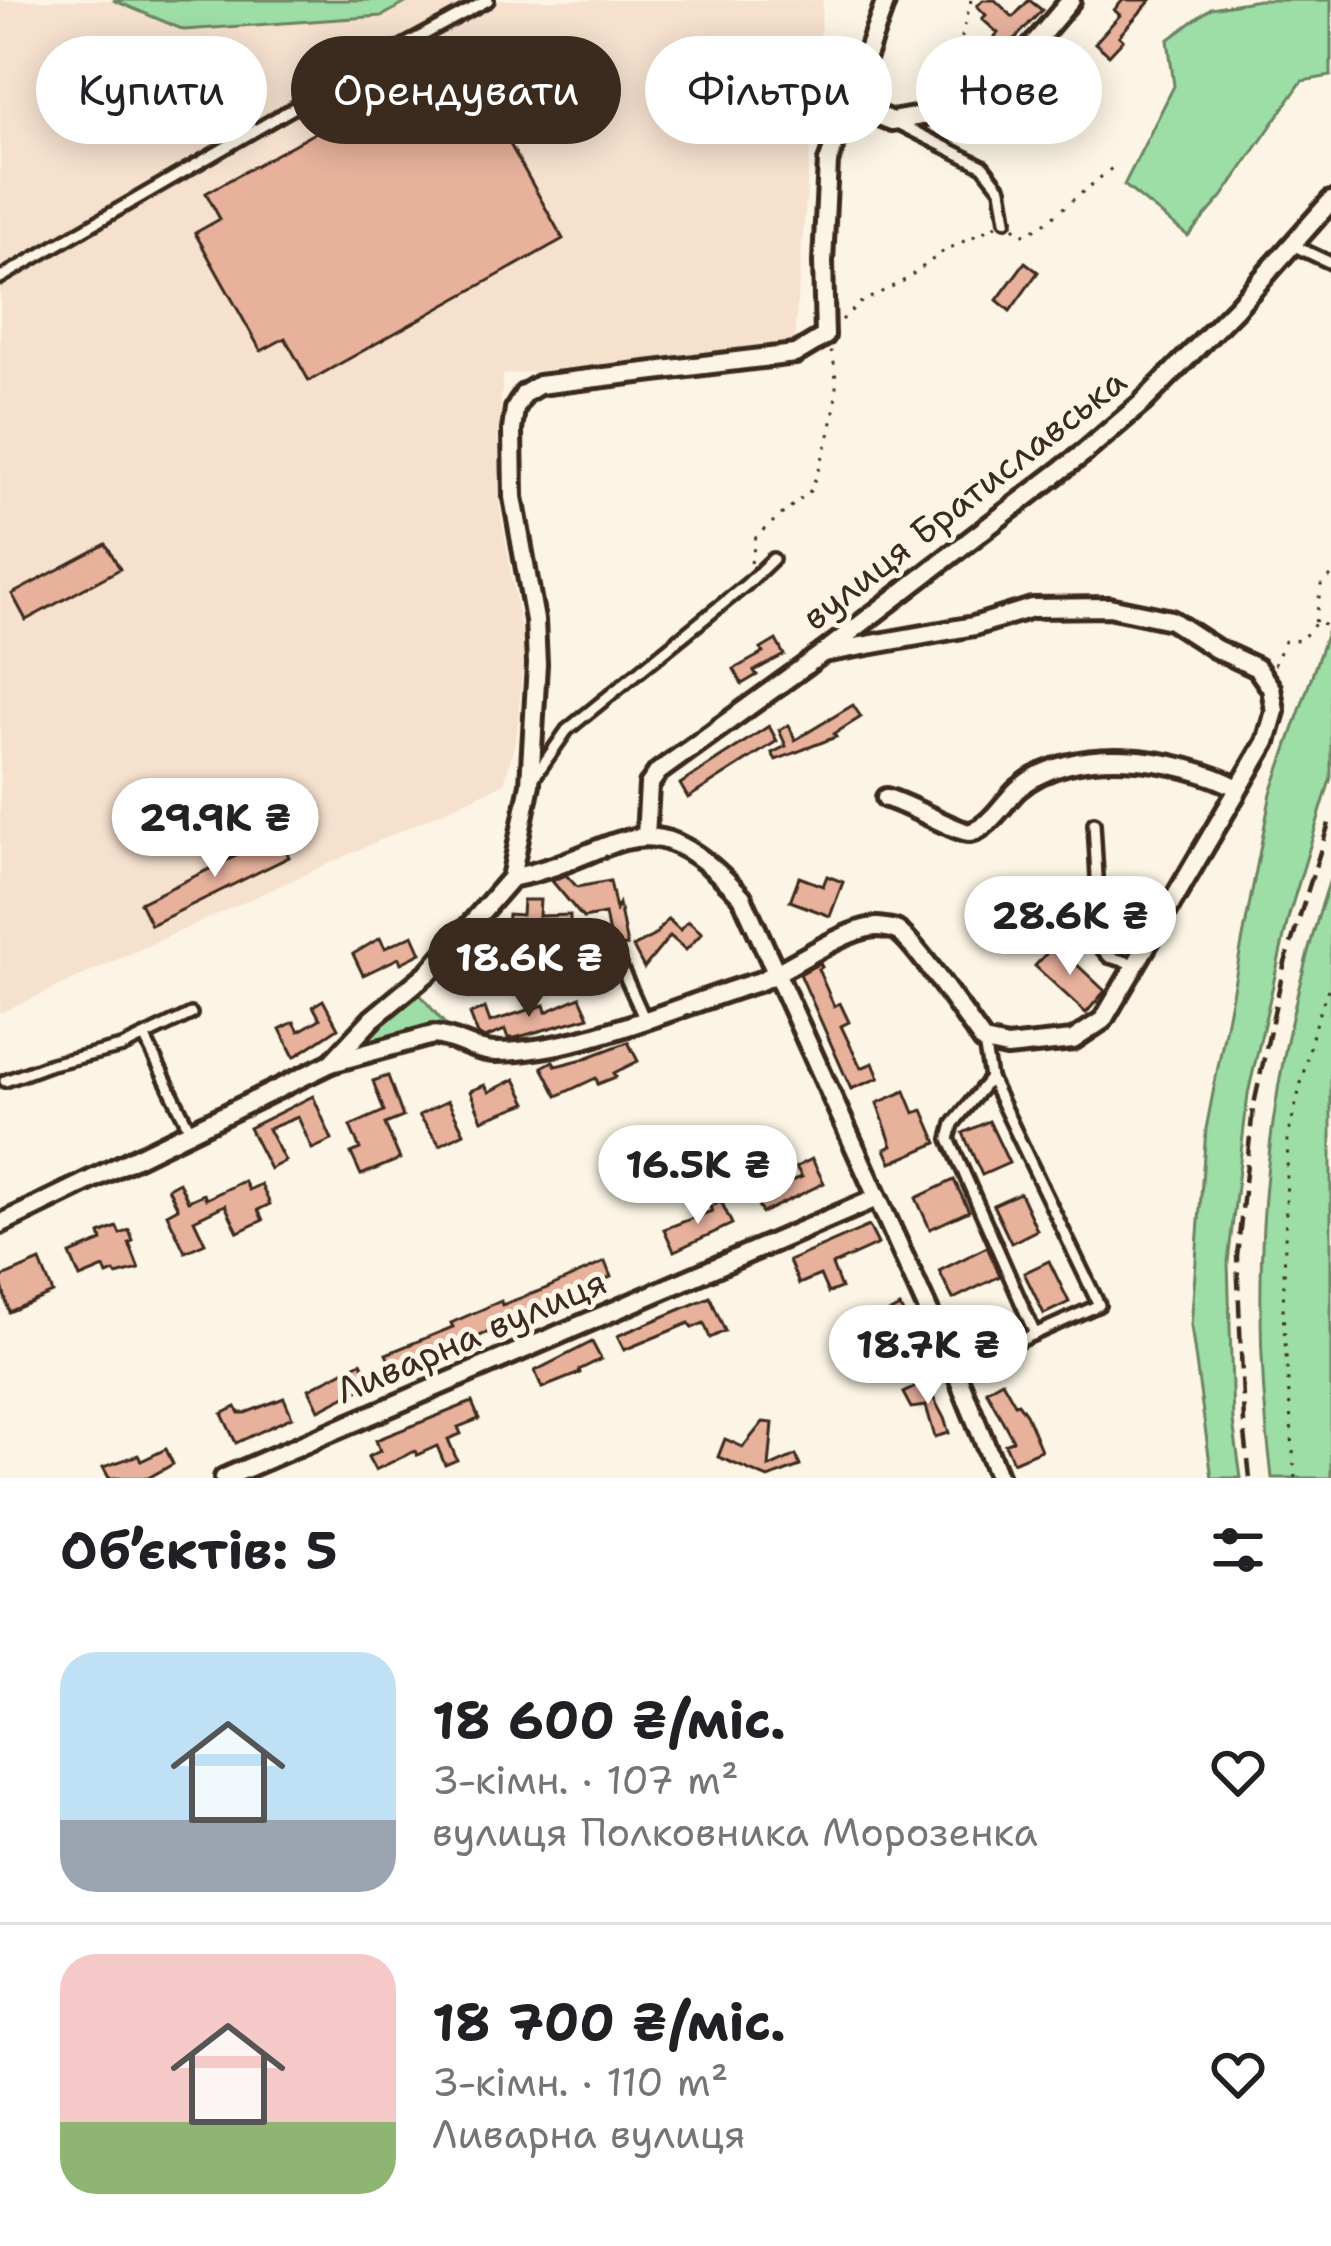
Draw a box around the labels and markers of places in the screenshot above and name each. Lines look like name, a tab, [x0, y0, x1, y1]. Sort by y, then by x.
pin: 29.9K ₴	[104, 778, 326, 880]
pin: 28.6K ₴	[959, 876, 1181, 978]
pin: 18.6K ₴	[418, 918, 640, 1020]
pin: 16.5K ₴	[587, 1125, 809, 1227]
pin: 18.7K ₴	[817, 1305, 1039, 1407]

